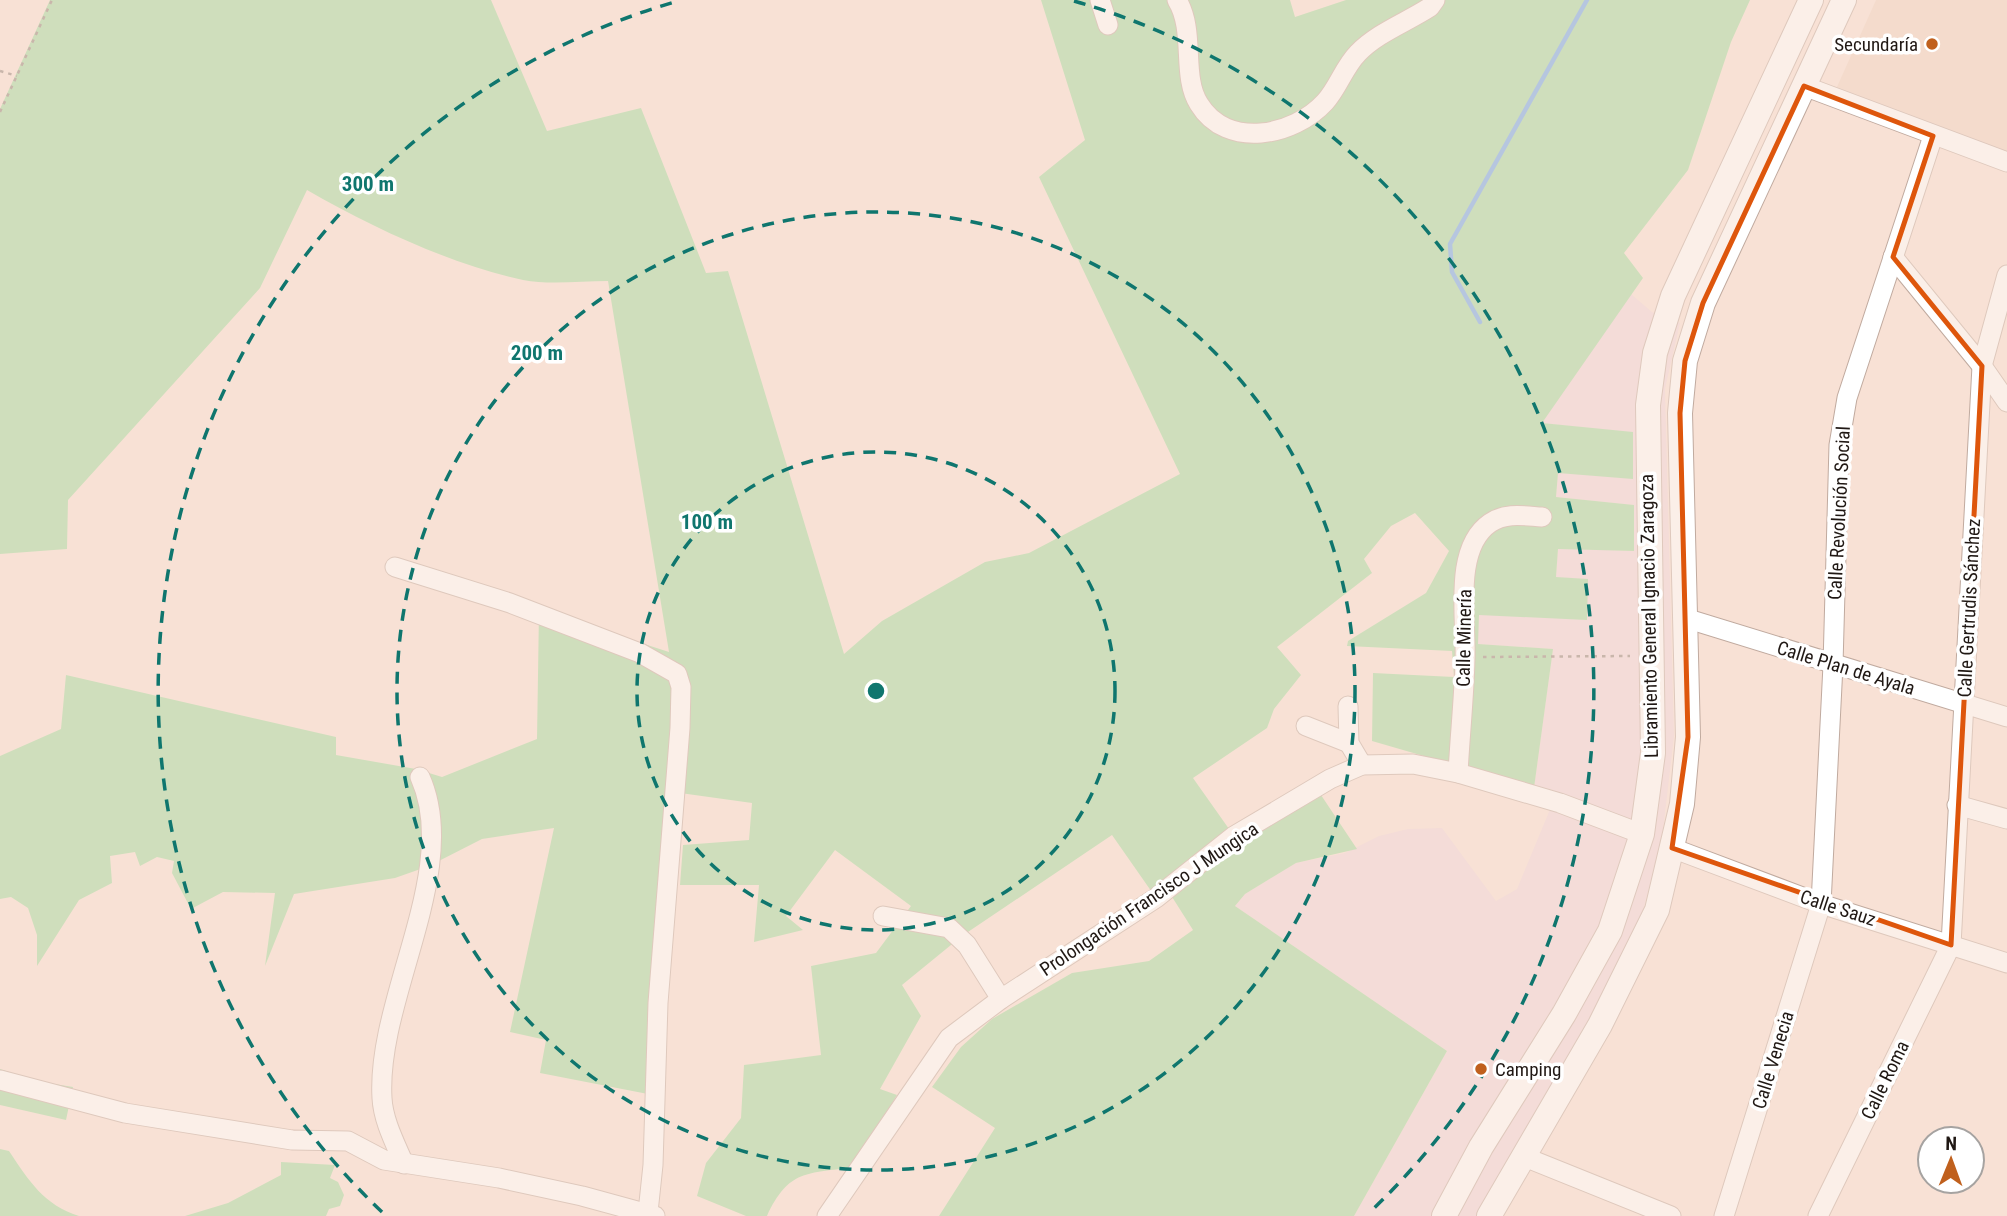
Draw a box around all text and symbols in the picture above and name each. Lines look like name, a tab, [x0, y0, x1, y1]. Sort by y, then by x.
place label: Secundaría	[1834, 33, 1918, 56]
marker: Secundaría	[1924, 36, 1940, 52]
text: 300 m	[342, 172, 394, 196]
text: 200 m	[511, 341, 563, 365]
street label: Calle Revolución Social	[1823, 426, 1855, 600]
street label: Libramiento General Ignacio Zaragoza	[1635, 474, 1663, 758]
text: 100 m	[681, 510, 733, 534]
street label: Calle Gertrudis Sánchez	[1953, 518, 1985, 698]
street label: Calle Minería	[1452, 589, 1476, 687]
street label: Calle Plan de Ayala	[1774, 636, 1918, 700]
centre of rings	[864, 679, 888, 703]
street label: Prolongación Francisco J Mungica	[1035, 817, 1263, 981]
street label: Calle Sauz	[1797, 885, 1879, 931]
street label: Calle Venecia	[1747, 1008, 1799, 1112]
street label: Calle Roma	[1856, 1037, 1914, 1123]
place label: Camping	[1495, 1058, 1561, 1081]
marker: Camping	[1473, 1061, 1489, 1077]
north arrow	[1916, 1125, 1986, 1195]
text: N	[1945, 1132, 1957, 1155]

